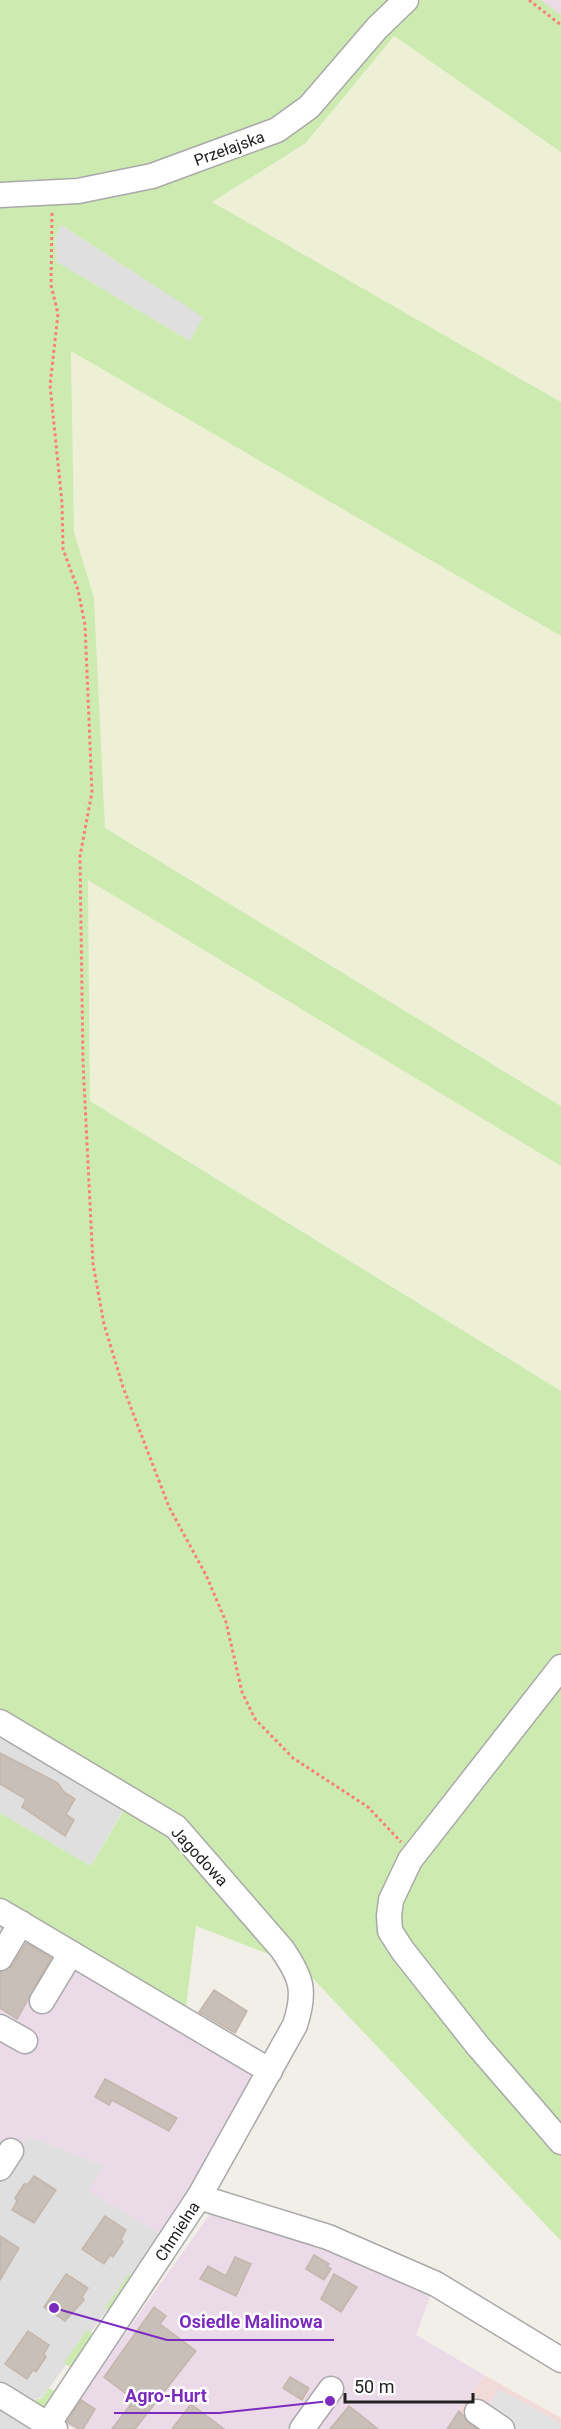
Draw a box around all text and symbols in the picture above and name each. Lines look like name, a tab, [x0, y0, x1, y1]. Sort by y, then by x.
street label: Przełajska	[191, 127, 267, 170]
street label: Jagodowa	[167, 1823, 232, 1890]
street label: Chmielna	[151, 2198, 204, 2265]
callout: Osiedle Malinowa	[167, 2304, 334, 2340]
text: Osiedle Malinowa	[179, 2311, 323, 2332]
scale bar	[345, 2366, 472, 2404]
text: 50 m	[354, 2376, 394, 2397]
callout: Agro-Hurt	[114, 2377, 219, 2413]
text: Agro-Hurt	[125, 2385, 207, 2406]

